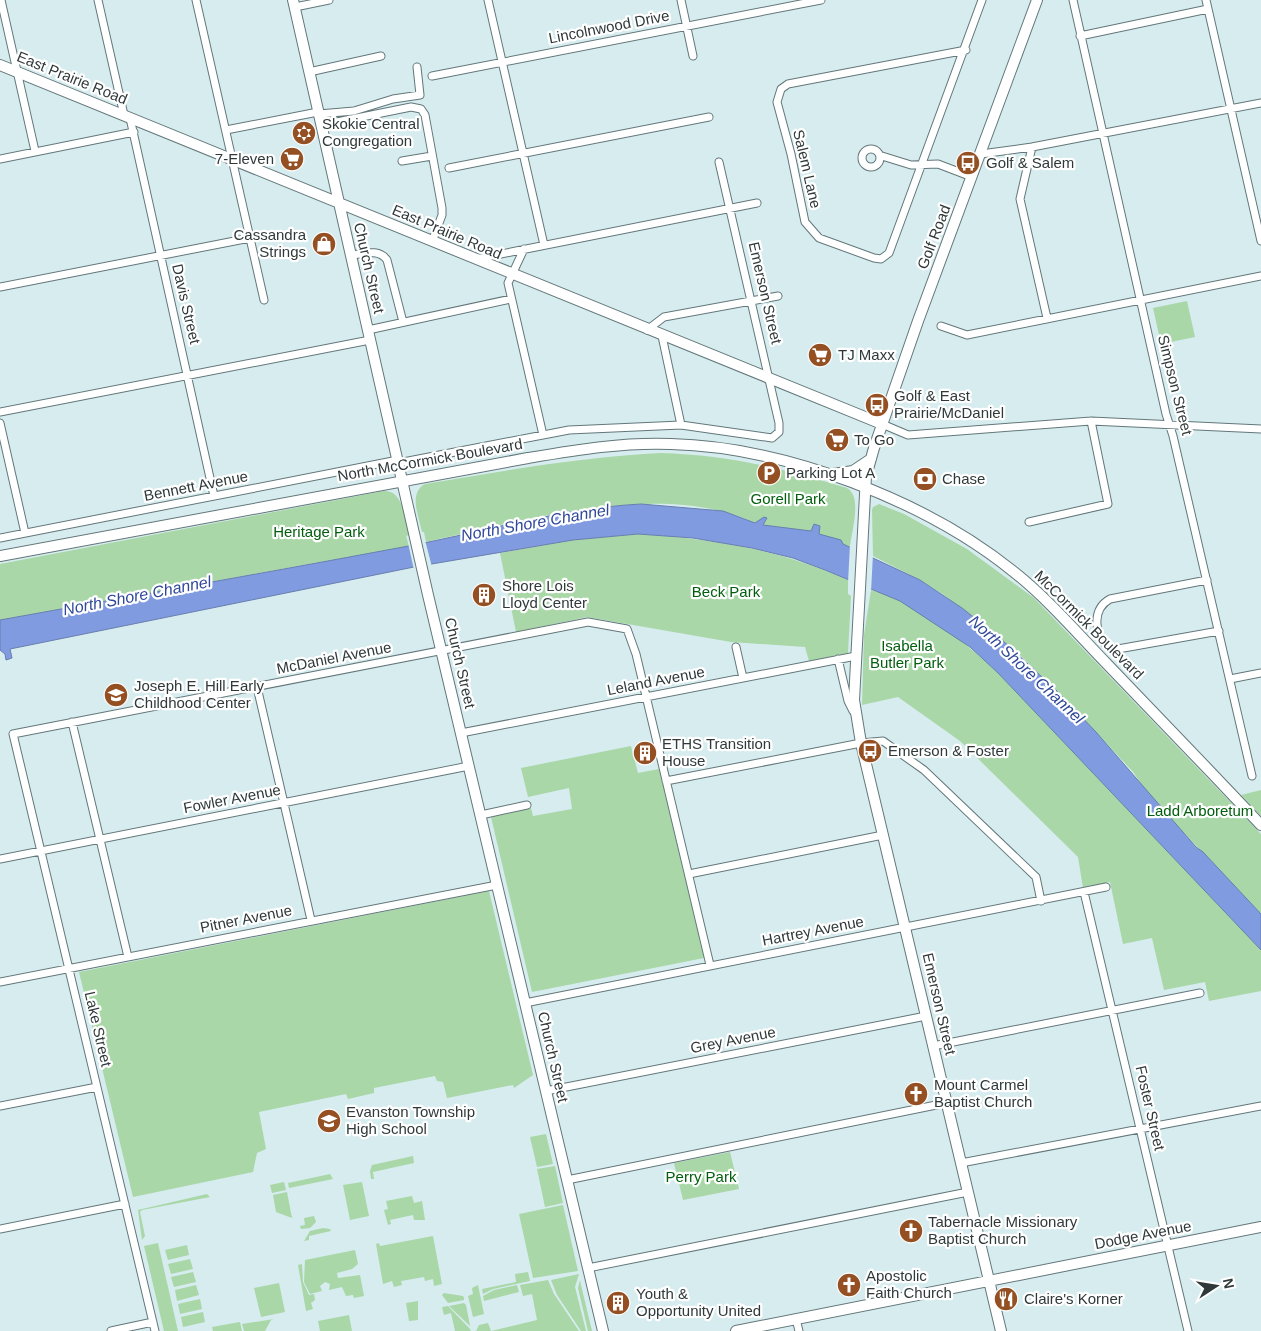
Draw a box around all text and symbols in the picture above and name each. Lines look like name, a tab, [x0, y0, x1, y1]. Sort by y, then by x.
street label: Lincolnwood Drive	[547, 6, 671, 47]
street label: East Prairie Road	[15, 48, 130, 107]
place label: Skokie Central Congregation	[322, 115, 420, 149]
synagogue icon: Skokie Central Congregation	[291, 120, 317, 146]
street label: Salem Lane	[790, 128, 825, 210]
supermarket icon: 7-Eleven	[279, 146, 305, 172]
place label: 7-Eleven	[215, 150, 274, 167]
bus stop icon: Golf & Salem	[955, 150, 981, 176]
place label: Golf & Salem	[986, 154, 1074, 171]
street label: East Prairie Road	[390, 201, 505, 262]
street label: Golf Road	[913, 202, 954, 271]
street label: Church Street	[351, 221, 388, 316]
place label: Cassandra Strings	[233, 226, 307, 260]
shop icon: Cassandra Strings	[311, 231, 337, 257]
street label: Emerson Street	[745, 240, 786, 346]
street label: Davis Street	[169, 262, 204, 346]
street label: Simpson Street	[1155, 333, 1196, 437]
supermarket icon: TJ Maxx	[807, 342, 833, 368]
place label: TJ Maxx	[838, 346, 895, 363]
place label: Golf & East Prairie/McDaniel	[894, 387, 1004, 421]
bus stop icon: Golf & East Prairie/McDaniel	[864, 392, 890, 418]
supermarket icon: To Go	[824, 427, 850, 453]
place label: To Go	[854, 431, 894, 448]
street label: North McCormick Boulevard	[336, 435, 524, 484]
parking icon: Parking Lot A	[756, 460, 782, 486]
place label: Parking Lot A	[786, 464, 875, 481]
bank icon: Chase	[912, 466, 938, 492]
street label: Bennett Avenue	[142, 467, 249, 504]
place label: Chase	[942, 470, 985, 487]
park label: Gorell Park	[750, 490, 826, 507]
water label: North Shore Channel	[460, 501, 611, 544]
park label: Heritage Park	[273, 523, 365, 540]
street label: McCormick Boulevard	[1031, 567, 1147, 683]
water label: North Shore Channel	[62, 573, 213, 618]
place label: Shore Lois Lloyd Center	[502, 577, 587, 611]
building icon: Shore Lois Lloyd Center	[471, 582, 497, 608]
park label: Beck Park	[692, 583, 761, 600]
water label: North Shore Channel	[966, 612, 1088, 727]
street label: Church Street	[442, 616, 479, 711]
park label: Isabella Butler Park	[870, 637, 945, 671]
street label: McDaniel Avenue	[275, 638, 393, 677]
street label: Leland Avenue	[606, 663, 706, 698]
place label: Joseph E. Hill Early Childhood Center	[134, 677, 265, 711]
school or university icon: Joseph E. Hill Early Childhood Center	[103, 682, 129, 708]
place label: ETHS Transition House	[662, 735, 771, 769]
bus stop icon: Emerson & Foster	[857, 738, 883, 764]
building icon: ETHS Transition House	[632, 740, 658, 766]
place label: Emerson & Foster	[888, 742, 1009, 759]
street label: Fowler Avenue	[182, 781, 282, 816]
park label: Ladd Arboretum	[1147, 802, 1253, 819]
street label: Pitner Avenue	[199, 901, 293, 936]
street label: Hartrey Avenue	[761, 912, 865, 949]
street label: Emerson Street	[919, 951, 960, 1057]
street label: Lake Street	[82, 990, 116, 1069]
street label: Church Street	[535, 1010, 572, 1105]
street label: Grey Avenue	[689, 1023, 777, 1056]
street label: Foster Street	[1132, 1064, 1169, 1153]
place label: Mount Carmel Baptist Church	[934, 1076, 1032, 1110]
church icon: Mount Carmel Baptist Church	[903, 1081, 929, 1107]
place label: Evanston Township High School	[346, 1103, 475, 1137]
school or university icon: Evanston Township High School	[316, 1108, 342, 1134]
park label: Perry Park	[666, 1168, 737, 1185]
place label: Tabernacle Missionary Baptist Church	[928, 1213, 1078, 1247]
street label: Dodge Avenue	[1093, 1217, 1193, 1252]
church icon: Tabernacle Missionary Baptist Church	[898, 1218, 924, 1244]
north arrow	[1191, 1261, 1241, 1311]
place label: Apostolic Faith Church	[866, 1267, 952, 1301]
church icon: Apostolic Faith Church	[836, 1272, 862, 1298]
text: N	[1220, 1277, 1238, 1290]
place label: Youth & Opportunity United	[636, 1285, 761, 1319]
restaurant icon: Claire's Korner	[993, 1286, 1019, 1312]
building icon: Youth & Opportunity United	[605, 1290, 631, 1316]
place label: Claire's Korner	[1024, 1290, 1123, 1307]

